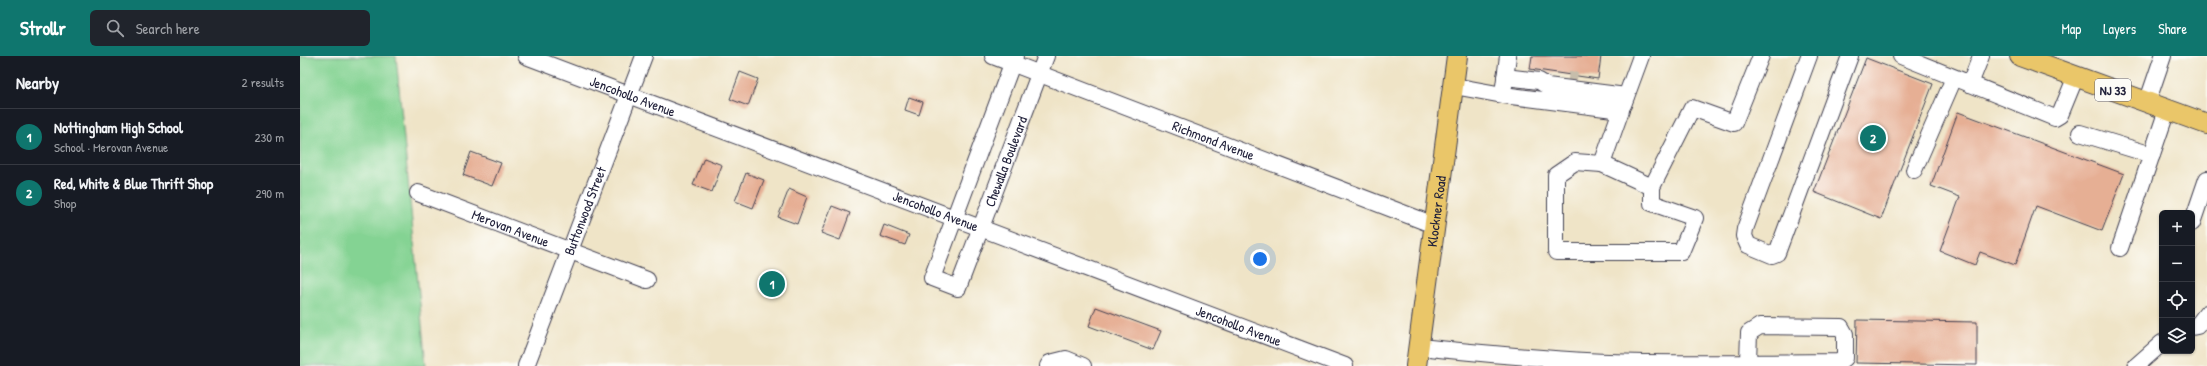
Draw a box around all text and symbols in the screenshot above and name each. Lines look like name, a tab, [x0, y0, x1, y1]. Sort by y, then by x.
search box	[90, 10, 370, 46]
text: Strollr	[20, 15, 66, 41]
icon: search	[104, 17, 126, 39]
text: Search here	[136, 18, 200, 39]
text: Map	[2061, 19, 2081, 38]
text: Layers	[2103, 19, 2136, 38]
text: Share	[2158, 19, 2187, 38]
text: Nearby	[16, 71, 59, 94]
street label: Jencohollo Avenue	[587, 71, 679, 121]
text: 2 results	[242, 73, 284, 91]
road number: NJ 33	[2095, 79, 2131, 101]
street label: Chewalla Boulevard	[980, 113, 1031, 210]
street label: Richmond Avenue	[1170, 116, 1258, 164]
text: Nottingham High School	[54, 117, 183, 138]
pin: 2	[1860, 123, 1886, 153]
text: 1	[27, 128, 31, 146]
text: 230 m	[254, 128, 284, 146]
text: School · Merovan Avenue	[54, 138, 168, 156]
street label: Buttonwood Street	[559, 163, 610, 258]
text: Red, White & Blue Thrift Shop	[54, 173, 213, 194]
street label: Klockner Road	[1422, 174, 1450, 248]
text: 2	[26, 184, 32, 202]
text: 290 m	[255, 184, 284, 202]
street label: Jencohollo Avenue	[890, 186, 982, 236]
text: Shop	[54, 194, 76, 212]
street label: Merovan Avenue	[469, 204, 552, 251]
map controls	[2159, 210, 2195, 354]
button: +	[2159, 210, 2195, 246]
button: −	[2159, 246, 2195, 282]
your location	[1250, 249, 1270, 269]
pin: 1	[759, 269, 785, 299]
button: locate	[2159, 282, 2195, 318]
street label: Jencohollo Avenue	[1193, 300, 1285, 350]
button: layers	[2159, 318, 2195, 354]

